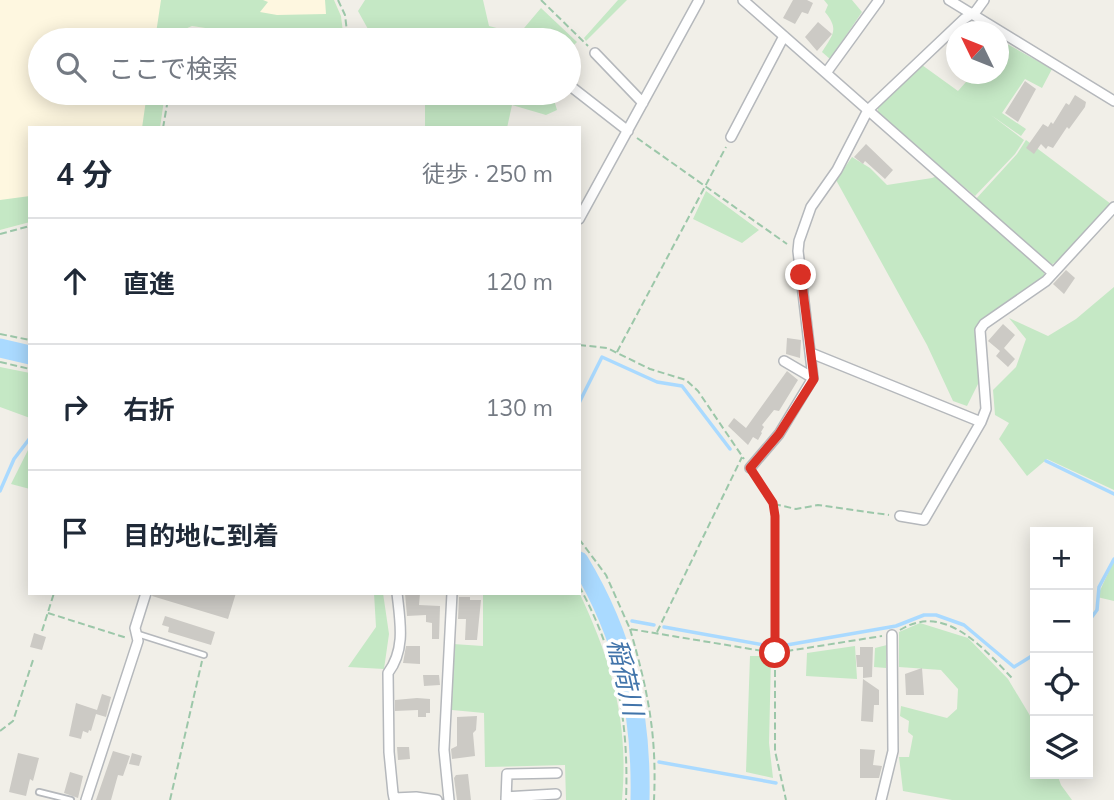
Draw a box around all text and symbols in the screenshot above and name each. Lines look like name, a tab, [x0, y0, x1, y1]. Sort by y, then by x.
north arrow	[946, 21, 1009, 84]
search box	[28, 28, 581, 105]
icon: search	[52, 48, 90, 86]
text: ここで検索	[108, 52, 238, 85]
text: 4 分	[56, 155, 112, 193]
text: 徒歩 · 250 m	[422, 159, 553, 188]
route end	[785, 259, 816, 290]
icon: ahead	[56, 262, 94, 300]
text: 直進	[123, 267, 175, 300]
text: 120 m	[485, 267, 553, 296]
icon: right	[56, 388, 94, 426]
text: 右折	[123, 393, 175, 426]
text: 130 m	[485, 393, 553, 422]
icon: arrive	[56, 514, 94, 552]
text: 目的地に到着	[123, 519, 279, 552]
map controls	[1030, 527, 1093, 779]
button: +	[1030, 527, 1093, 590]
button: −	[1030, 590, 1093, 653]
water label: 稲荷川	[601, 635, 651, 722]
route start	[759, 637, 790, 668]
button: locate	[1030, 653, 1093, 716]
button: layers	[1030, 716, 1093, 779]

